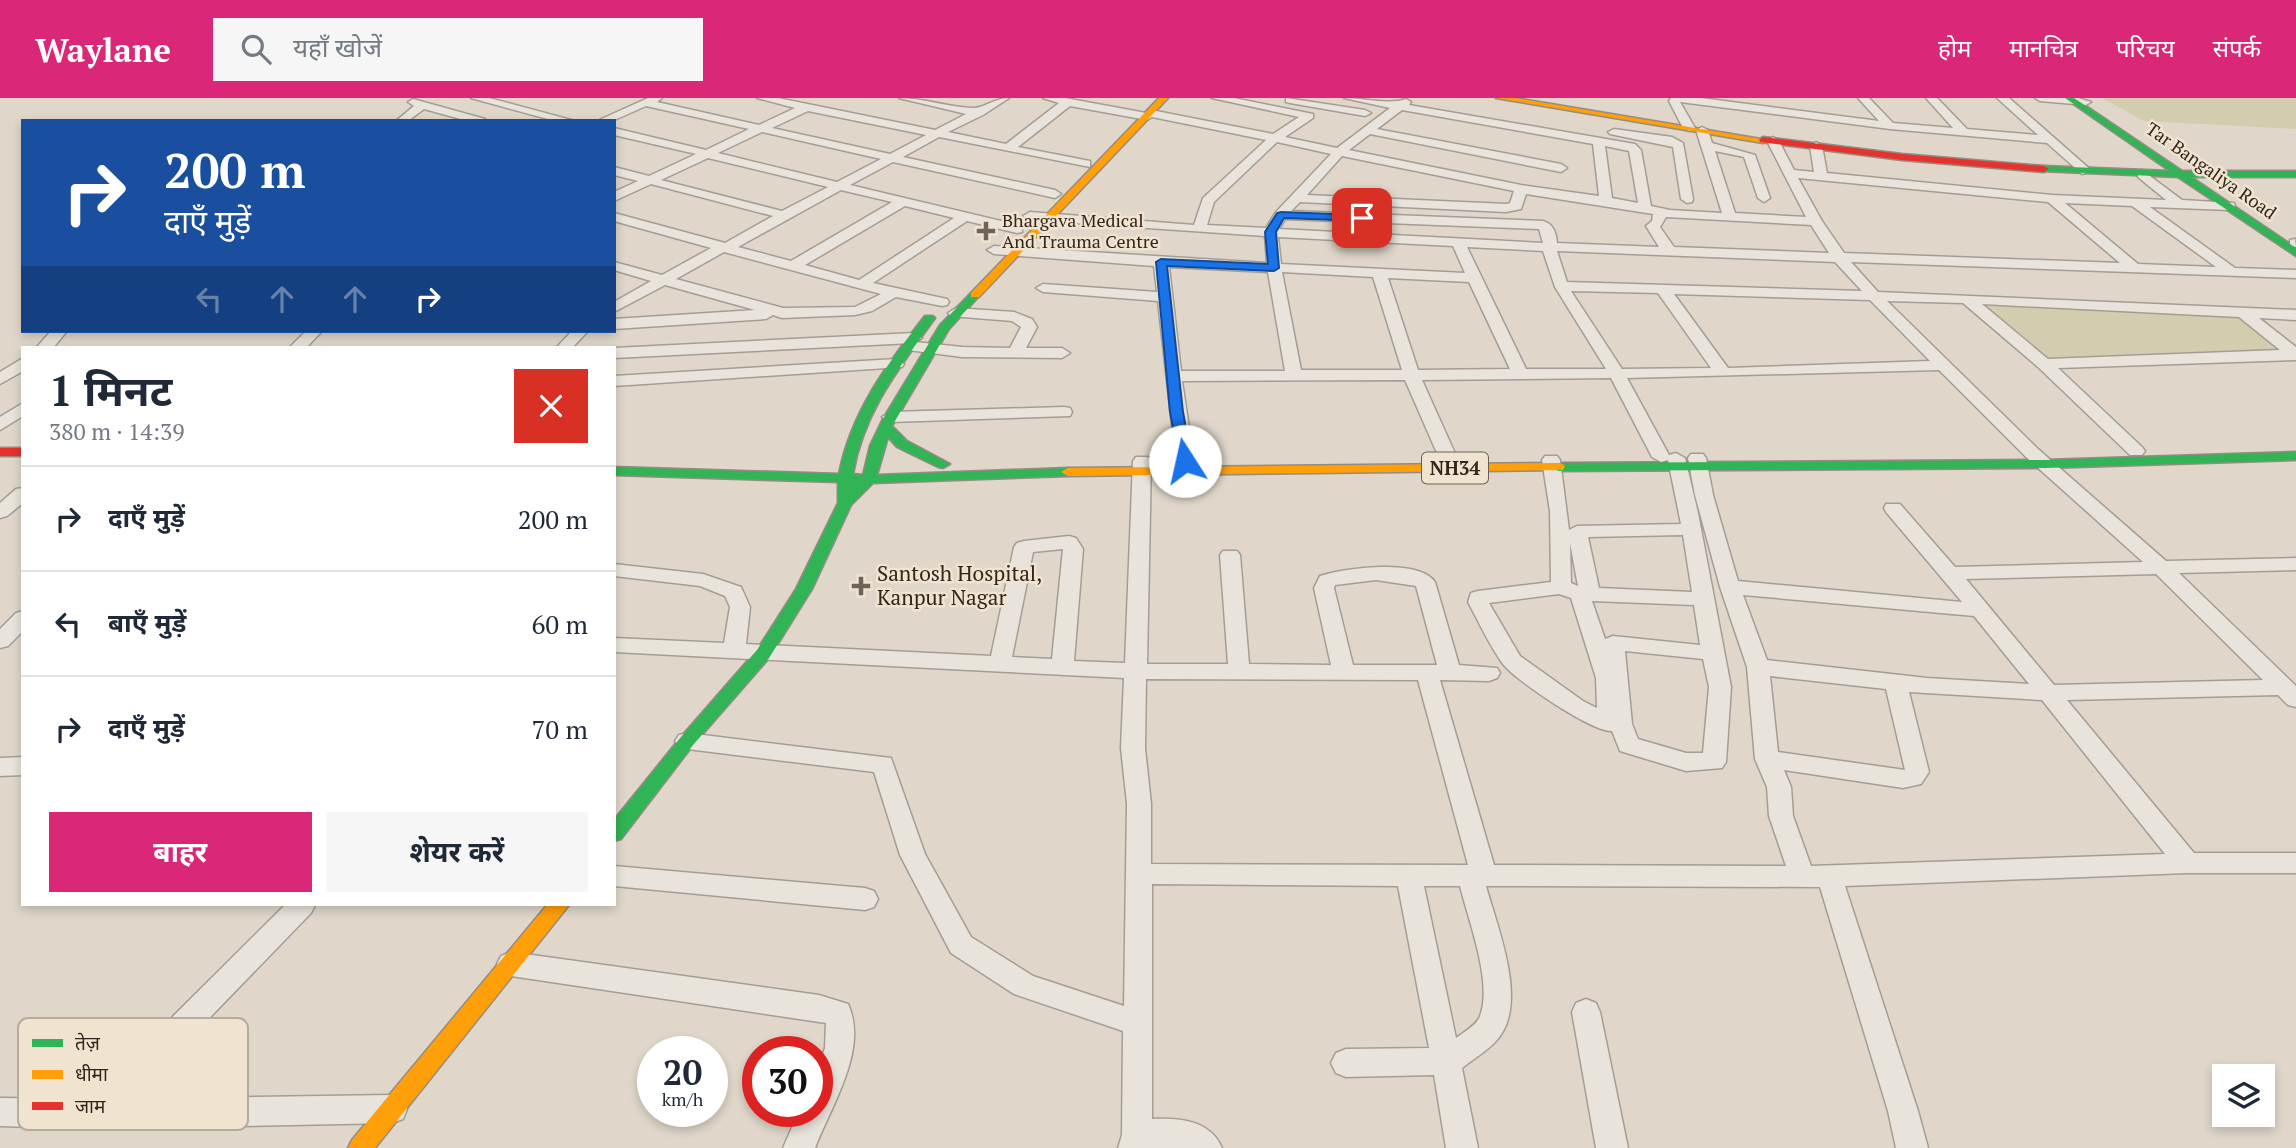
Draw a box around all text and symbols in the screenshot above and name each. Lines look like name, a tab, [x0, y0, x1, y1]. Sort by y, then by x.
search box	[213, 18, 703, 81]
text: Waylane	[35, 28, 171, 71]
icon: search	[237, 30, 275, 68]
text: यहाँ खोजें	[293, 30, 382, 64]
text: होम	[1938, 32, 1971, 64]
text: मानचित्र	[2009, 32, 2078, 64]
text: परिचय	[2116, 32, 2175, 64]
text: संपर्क	[2213, 32, 2261, 64]
street label: Tar Bangaliya Road	[2142, 116, 2282, 224]
text: 200 m	[164, 137, 306, 202]
icon: right	[49, 147, 140, 238]
pin	[1332, 188, 1392, 248]
icon: arrive	[1343, 199, 1381, 237]
text: दाएँ मुड़ें	[164, 200, 251, 242]
place label: Bhargava Medical And Trauma Centre	[1002, 208, 1159, 253]
marker: Bhargava Medical And Trauma Centre	[976, 221, 996, 241]
icon: left	[190, 280, 228, 318]
icon: ahead	[263, 280, 301, 318]
icon: ahead	[336, 280, 374, 318]
icon: right	[409, 280, 447, 318]
text: 1 मिनट	[49, 362, 172, 418]
button: close	[514, 369, 588, 443]
text: 380 m · 14:39	[49, 416, 184, 447]
position arrow	[1148, 424, 1222, 498]
road number: NH34	[1422, 452, 1488, 484]
icon: right	[49, 500, 87, 538]
text: दाएँ मुड़ें	[108, 500, 185, 534]
text: 200 m	[518, 502, 588, 536]
place label: Santosh Hospital, Kanpur Nagar	[877, 559, 1042, 611]
marker: Santosh Hospital, Kanpur Nagar	[851, 576, 871, 596]
icon: left	[49, 605, 87, 643]
text: बाएँ मुड़ें	[108, 605, 186, 639]
text: 60 m	[532, 607, 588, 641]
icon: right	[49, 710, 87, 748]
text: दाएँ मुड़ें	[108, 710, 185, 744]
text: 70 m	[532, 712, 588, 746]
button: बाहर	[49, 812, 312, 892]
button: शेयर करें	[326, 812, 588, 892]
legend	[18, 1018, 248, 1130]
text: तेज़	[75, 1030, 101, 1055]
speed limit sign: 30	[742, 1036, 833, 1127]
text: 20	[663, 1049, 702, 1095]
text: धीमा	[75, 1061, 109, 1086]
map controls	[2212, 1064, 2275, 1127]
button: layers	[2212, 1064, 2275, 1127]
text: km/h	[662, 1087, 703, 1111]
text: जाम	[75, 1093, 106, 1118]

